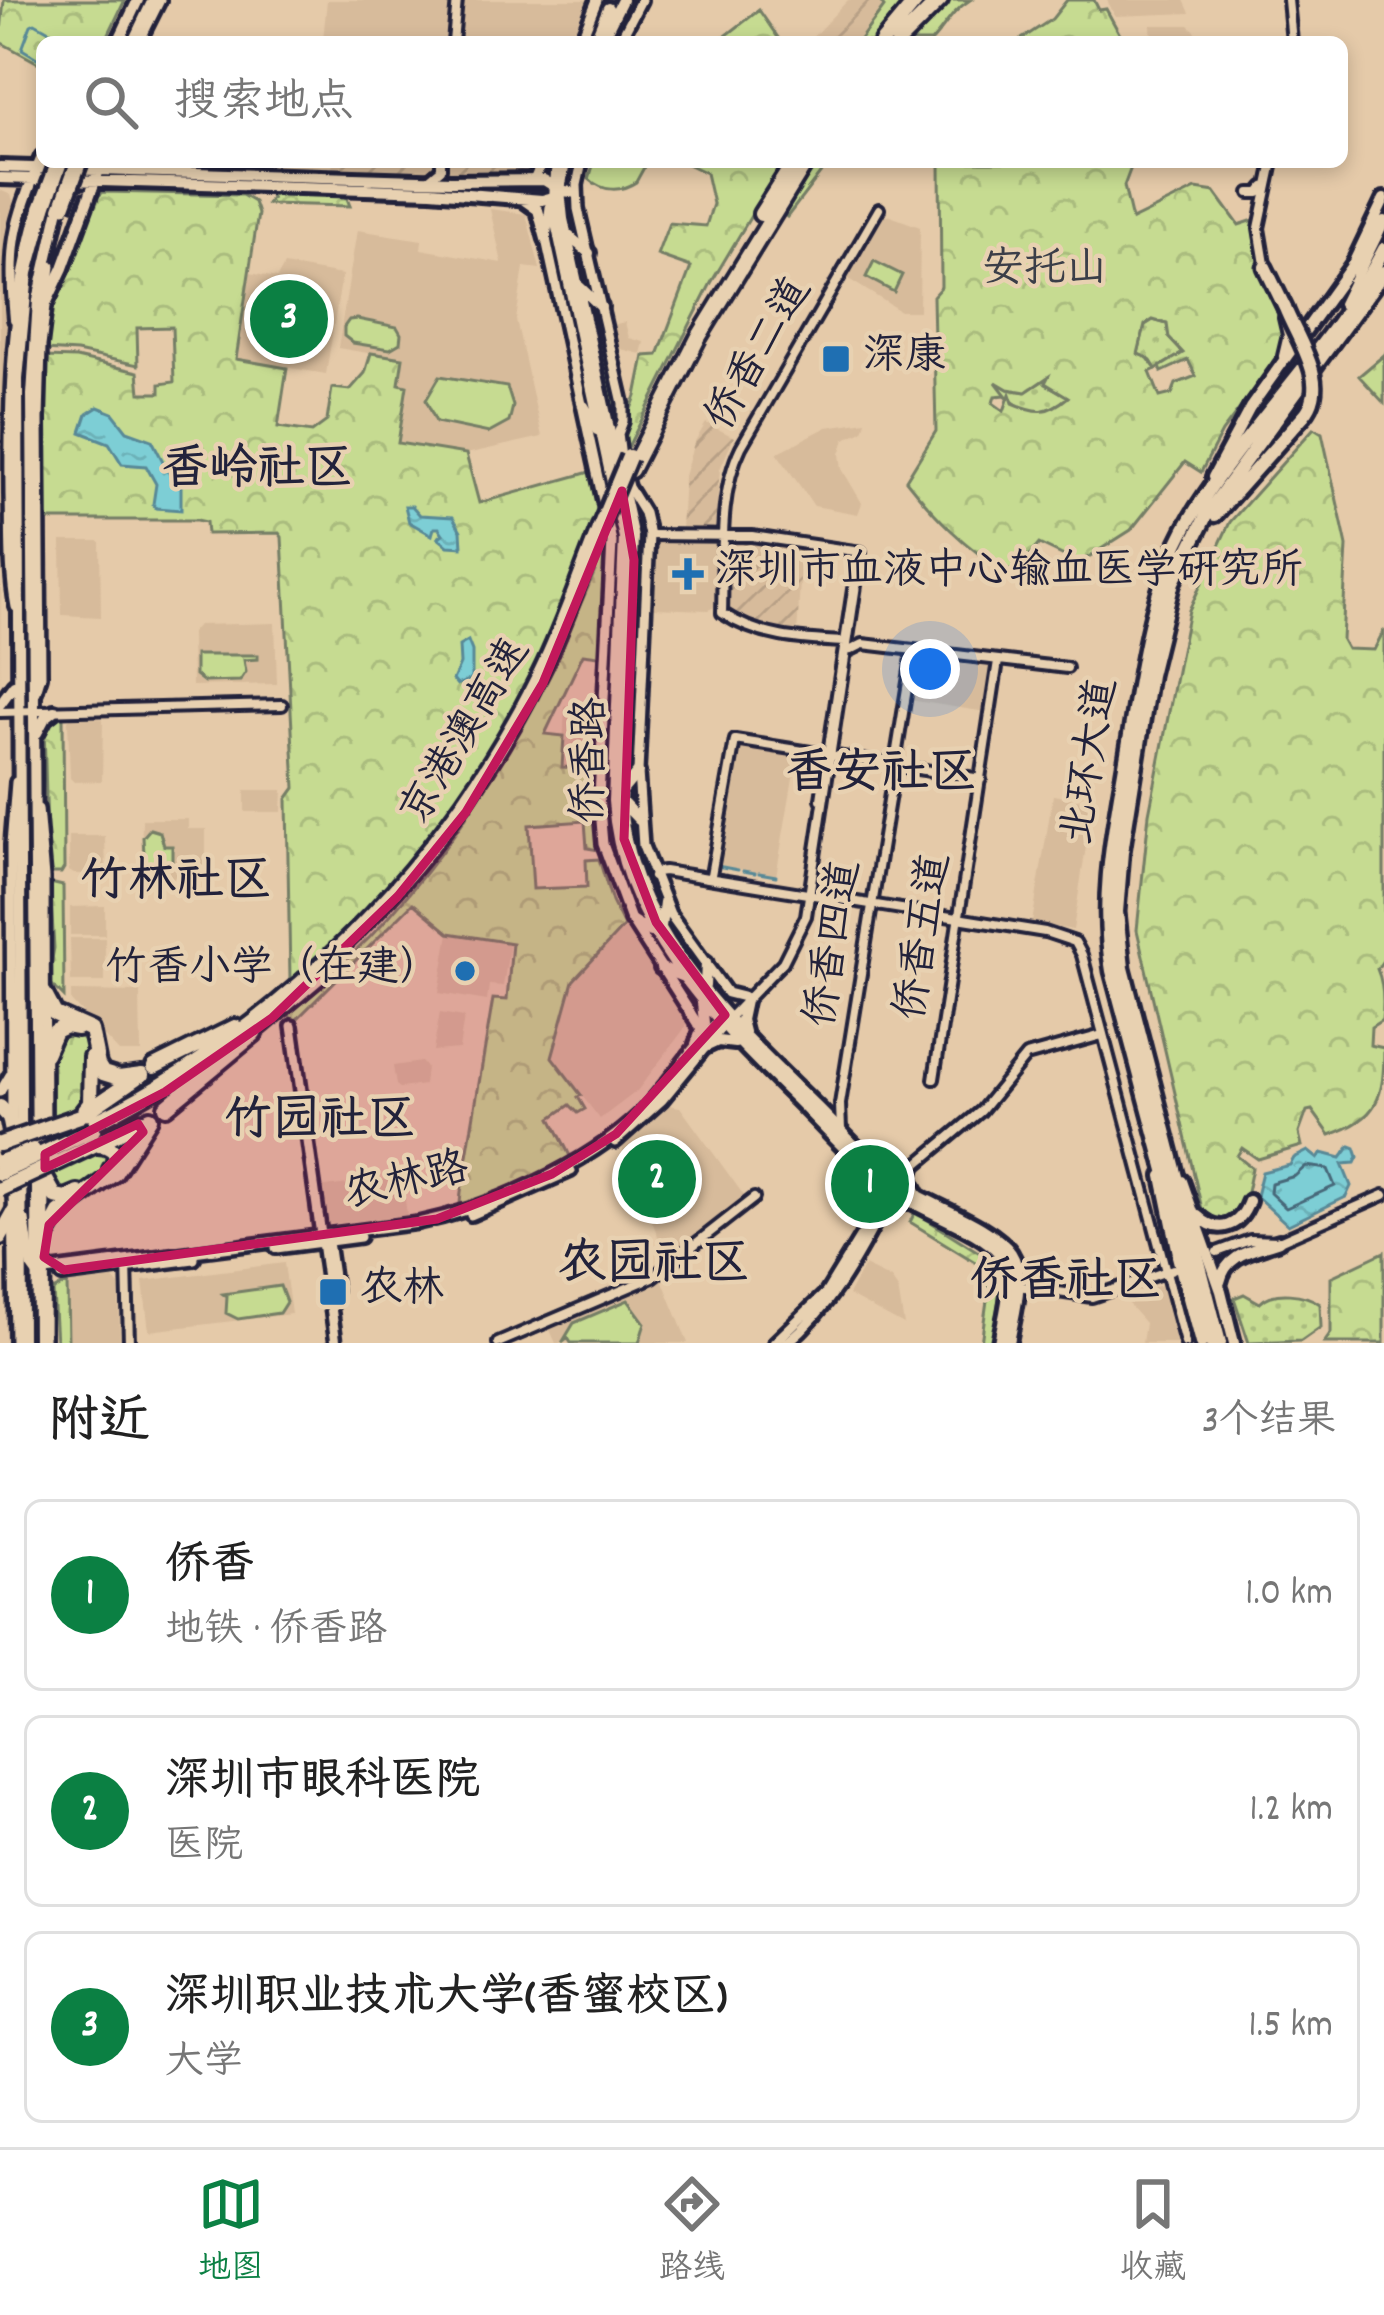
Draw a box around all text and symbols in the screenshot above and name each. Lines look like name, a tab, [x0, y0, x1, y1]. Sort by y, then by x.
search box	[36, 36, 1348, 168]
icon: search	[78, 69, 144, 135]
text: 搜索地点	[174, 73, 354, 137]
park label: 安托山	[982, 242, 1108, 302]
street label: 侨香二道	[693, 267, 829, 443]
pin: 3	[250, 274, 328, 364]
place label: 深康	[863, 329, 947, 389]
marker: 深康	[820, 343, 852, 375]
district label: 香岭社区	[161, 438, 353, 507]
place label: 深圳市血液中心输血医学研究所	[715, 544, 1303, 604]
marker: 深圳市血液中心输血医学研究所	[672, 558, 704, 590]
street label: 京港澳高速	[388, 628, 548, 838]
your location	[900, 639, 960, 699]
street label: 北环大道	[1050, 674, 1136, 850]
street label: 侨香路	[562, 696, 624, 824]
district label: 香安社区	[785, 742, 977, 811]
street label: 侨香五道	[883, 849, 969, 1025]
district label: 竹林社区	[80, 850, 272, 919]
street label: 侨香四道	[793, 856, 879, 1032]
place label: 竹香小学（在建）	[105, 941, 441, 1001]
marker: 竹香小学（在建）	[452, 958, 478, 984]
district label: 竹园社区	[224, 1089, 416, 1158]
pin: 2	[618, 1134, 696, 1224]
pin: 1	[831, 1139, 909, 1229]
street label: 农林路	[339, 1141, 475, 1227]
district label: 农园社区	[558, 1233, 750, 1302]
district label: 侨香社区	[970, 1250, 1162, 1319]
place label: 农林	[360, 1262, 444, 1322]
marker: 农林	[317, 1276, 349, 1308]
text: 附近	[48, 1389, 150, 1461]
text: 3个结果	[1202, 1396, 1336, 1451]
text: 侨香	[165, 1536, 255, 1600]
text: 1	[86, 1568, 94, 1623]
text: 1.0 km	[1245, 1568, 1333, 1623]
text: 地铁 · 侨香路	[165, 1605, 387, 1660]
text: 深圳市眼科医院	[165, 1752, 480, 1816]
text: 2	[81, 1784, 99, 1839]
text: 1.2 km	[1249, 1784, 1333, 1839]
text: 医院	[165, 1821, 243, 1876]
text: 深圳职业技术大学(香蜜校区)	[165, 1968, 728, 2032]
text: 3	[81, 2000, 99, 2055]
text: 1.5 km	[1248, 2000, 1333, 2055]
text: 大学	[165, 2037, 243, 2092]
tab: 地图	[198, 2171, 264, 2294]
tab: 路线	[659, 2171, 725, 2294]
tab: 收藏	[1120, 2171, 1186, 2294]

